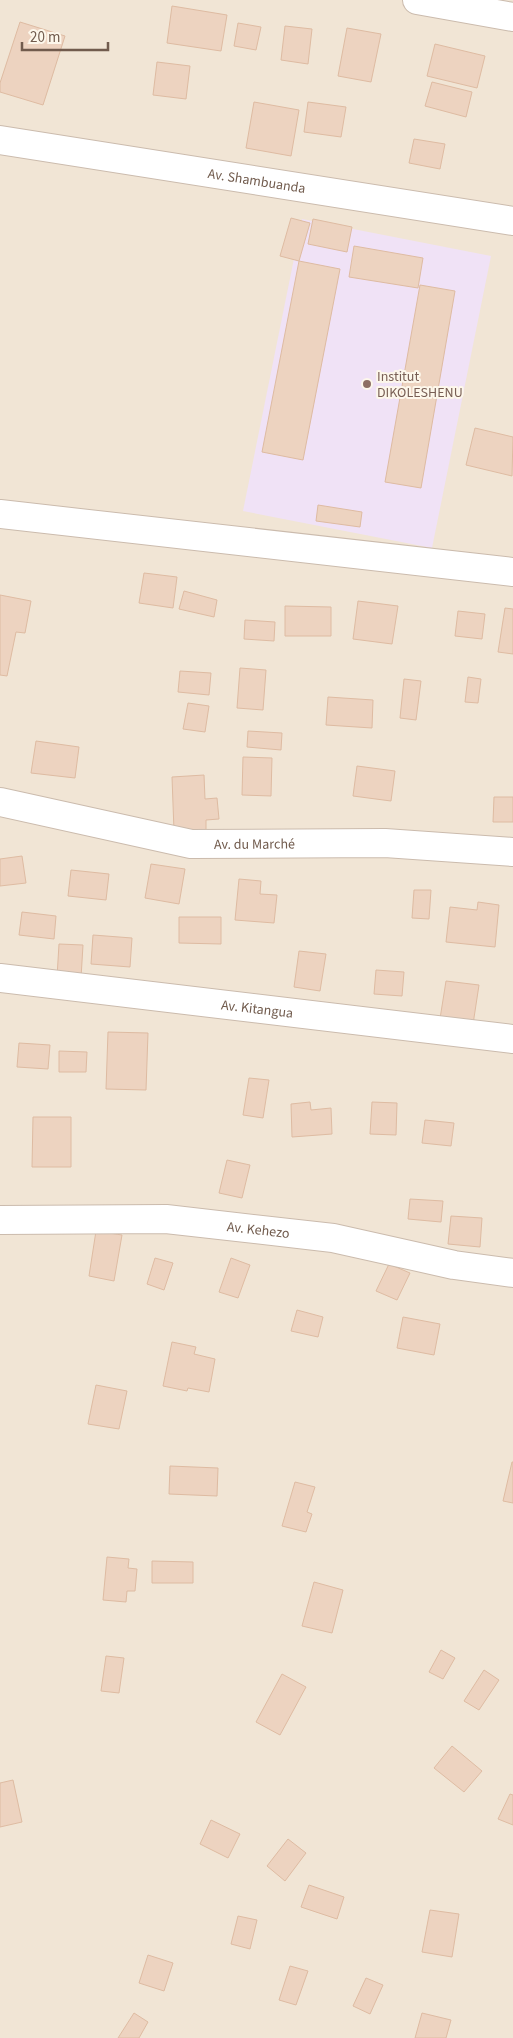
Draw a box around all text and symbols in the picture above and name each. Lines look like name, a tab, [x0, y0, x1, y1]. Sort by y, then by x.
scale bar	[22, 20, 109, 52]
text: 20 m	[30, 27, 60, 48]
street label: Av. Shambuanda	[206, 164, 307, 199]
place label: Institut DIKOLESHENU	[377, 367, 463, 403]
marker: Institut DIKOLESHENU	[361, 378, 373, 390]
street label: Av. du Marché	[214, 834, 295, 855]
street label: Av. Kitangua	[220, 995, 294, 1024]
street label: Av. Kehezo	[226, 1217, 291, 1244]

